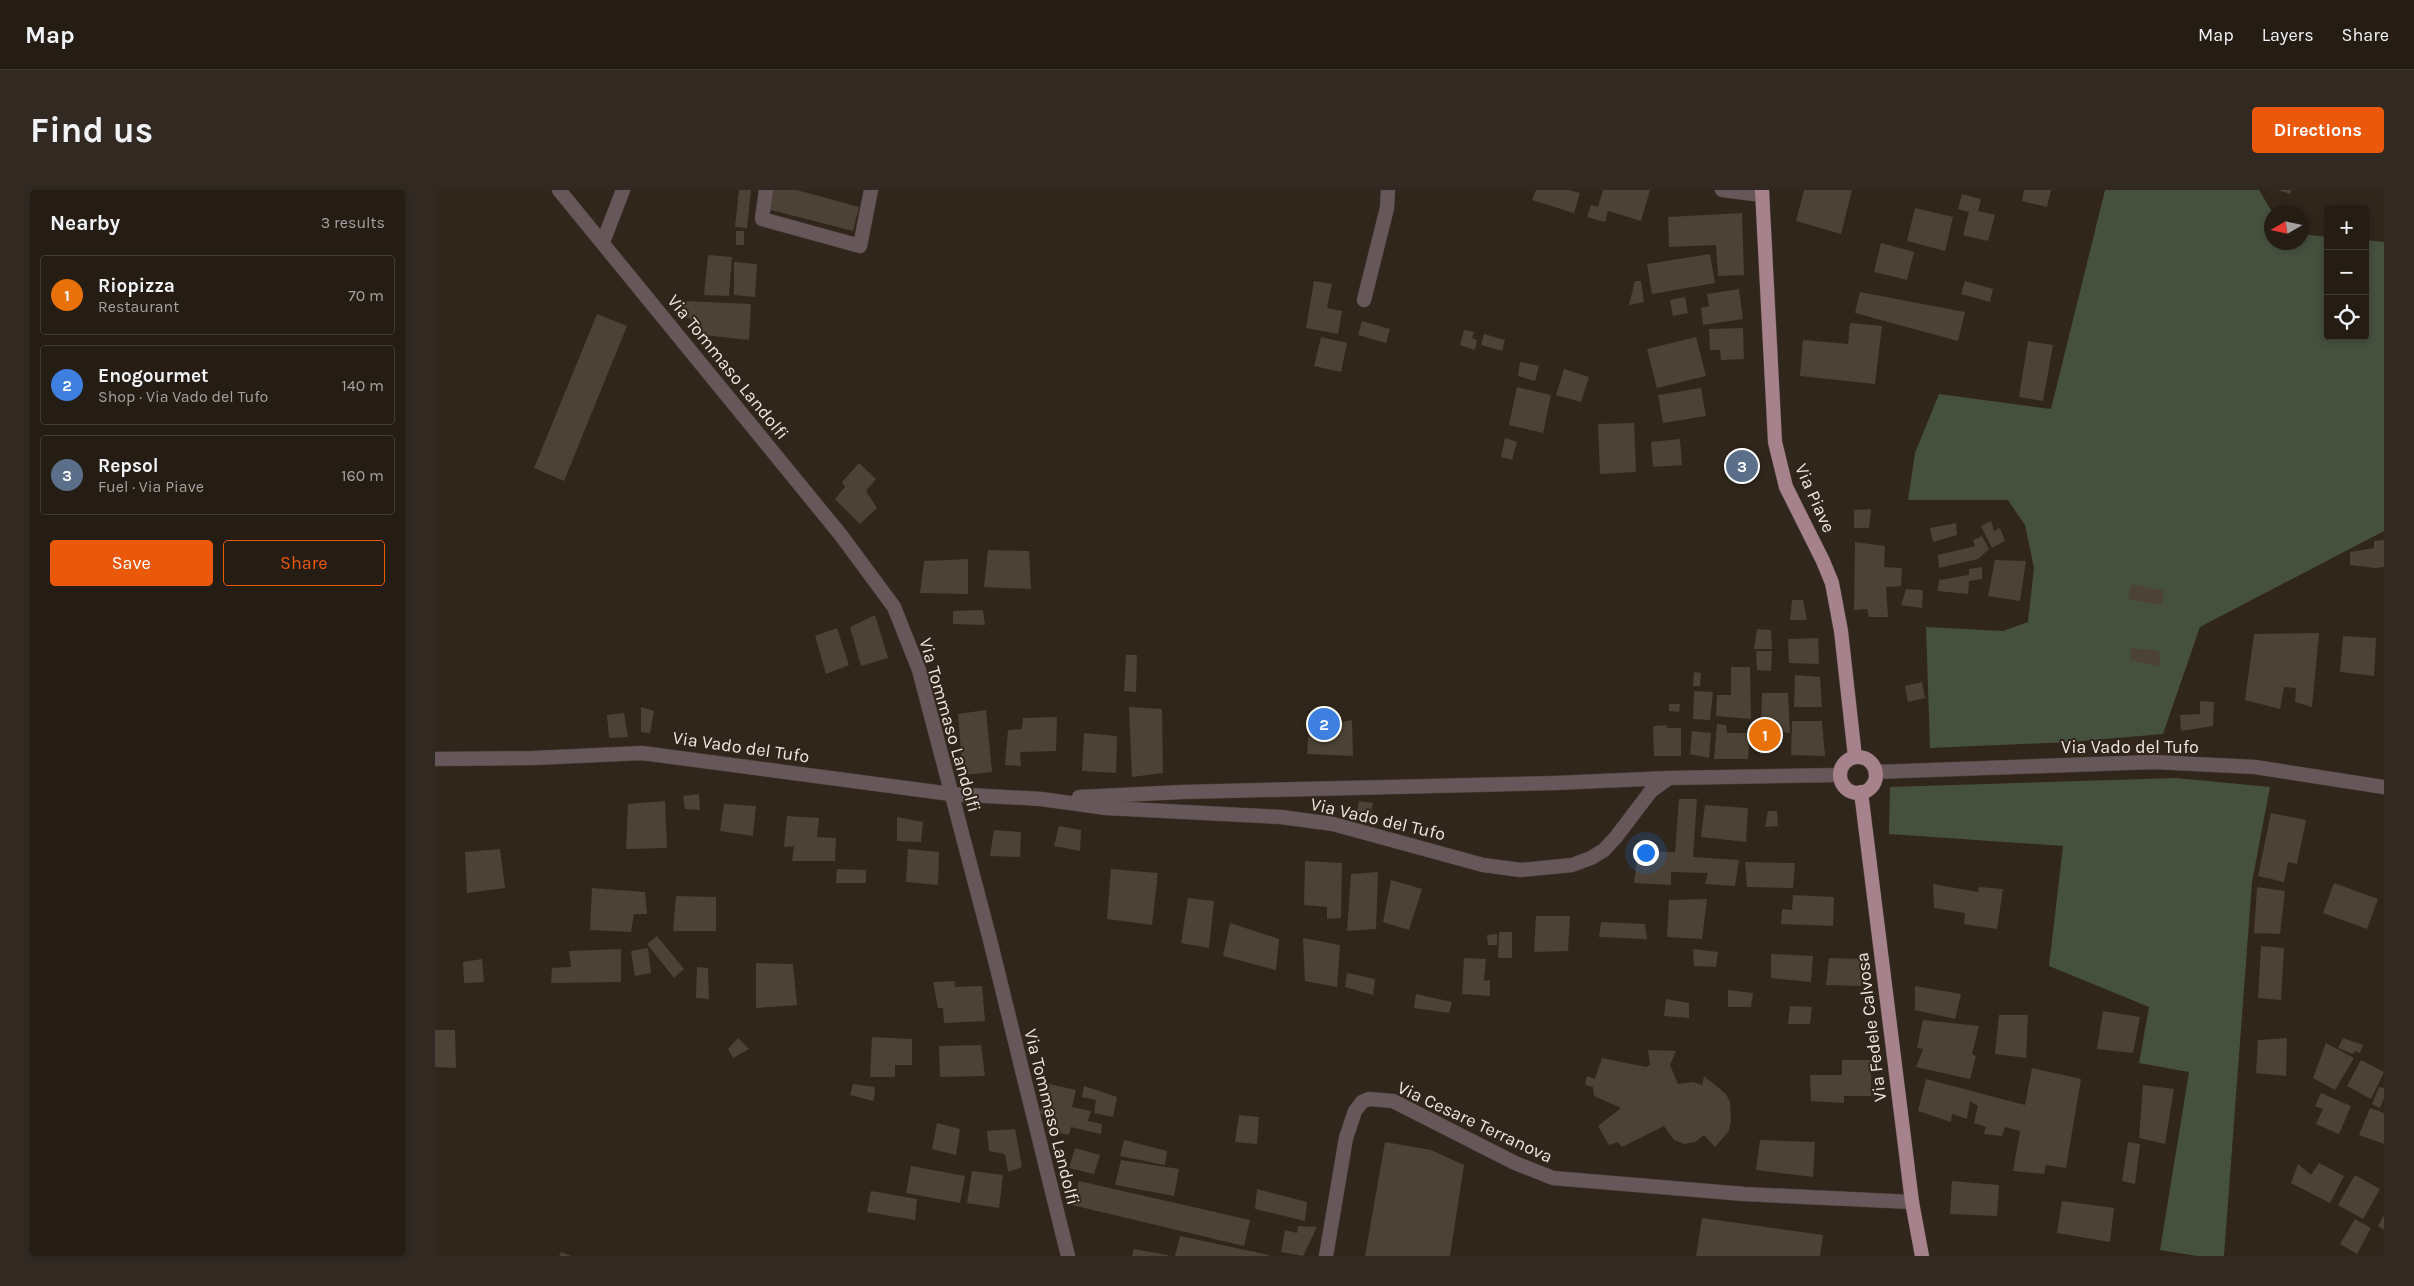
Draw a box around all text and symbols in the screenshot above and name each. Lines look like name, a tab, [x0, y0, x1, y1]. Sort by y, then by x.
text: Map	[25, 21, 75, 49]
text: Map	[2198, 24, 2234, 46]
text: Layers	[2262, 24, 2314, 46]
text: Share	[2342, 24, 2389, 46]
button: Directions	[2252, 107, 2384, 153]
text: Find us	[30, 110, 153, 151]
north arrow	[2264, 205, 2309, 250]
map controls	[2324, 205, 2369, 340]
button: +	[2324, 205, 2369, 250]
text: Nearby	[50, 211, 120, 235]
text: 3 results	[321, 213, 385, 232]
button: −	[2324, 250, 2369, 295]
text: Riopizza	[98, 275, 175, 297]
text: 1	[64, 286, 70, 305]
text: 70 m	[348, 286, 384, 305]
street label: Via Tommaso Landolfi	[663, 290, 793, 444]
button: locate	[2324, 295, 2369, 340]
text: Restaurant	[98, 297, 179, 316]
text: Enogourmet	[98, 365, 209, 387]
text: 2	[62, 376, 72, 395]
text: 140 m	[342, 376, 384, 395]
text: Shop · Via Vado del Tufo	[98, 387, 268, 406]
pin: 3	[1726, 447, 1758, 485]
text: Repsol	[98, 455, 158, 477]
street label: Via Piave	[1790, 460, 1840, 536]
text: 3	[62, 466, 72, 485]
text: 160 m	[341, 466, 384, 485]
text: Fuel · Via Piave	[98, 477, 204, 496]
button: Save	[50, 540, 213, 586]
button: Share	[223, 540, 385, 586]
street label: Via Tommaso Landolfi	[915, 635, 985, 815]
pin: 2	[1308, 705, 1340, 743]
pin: 1	[1749, 716, 1781, 754]
street label: Via Vado del Tufo	[671, 727, 811, 767]
street label: Via Vado del Tufo	[2061, 736, 2199, 758]
street label: Via Vado del Tufo	[1308, 793, 1448, 845]
your location	[1633, 840, 1659, 866]
street label: Via Fedele Calvosa	[1851, 951, 1891, 1103]
street label: Via Tommaso Landolfi	[1019, 1027, 1085, 1207]
street label: Via Cesare Terranova	[1394, 1076, 1556, 1168]

